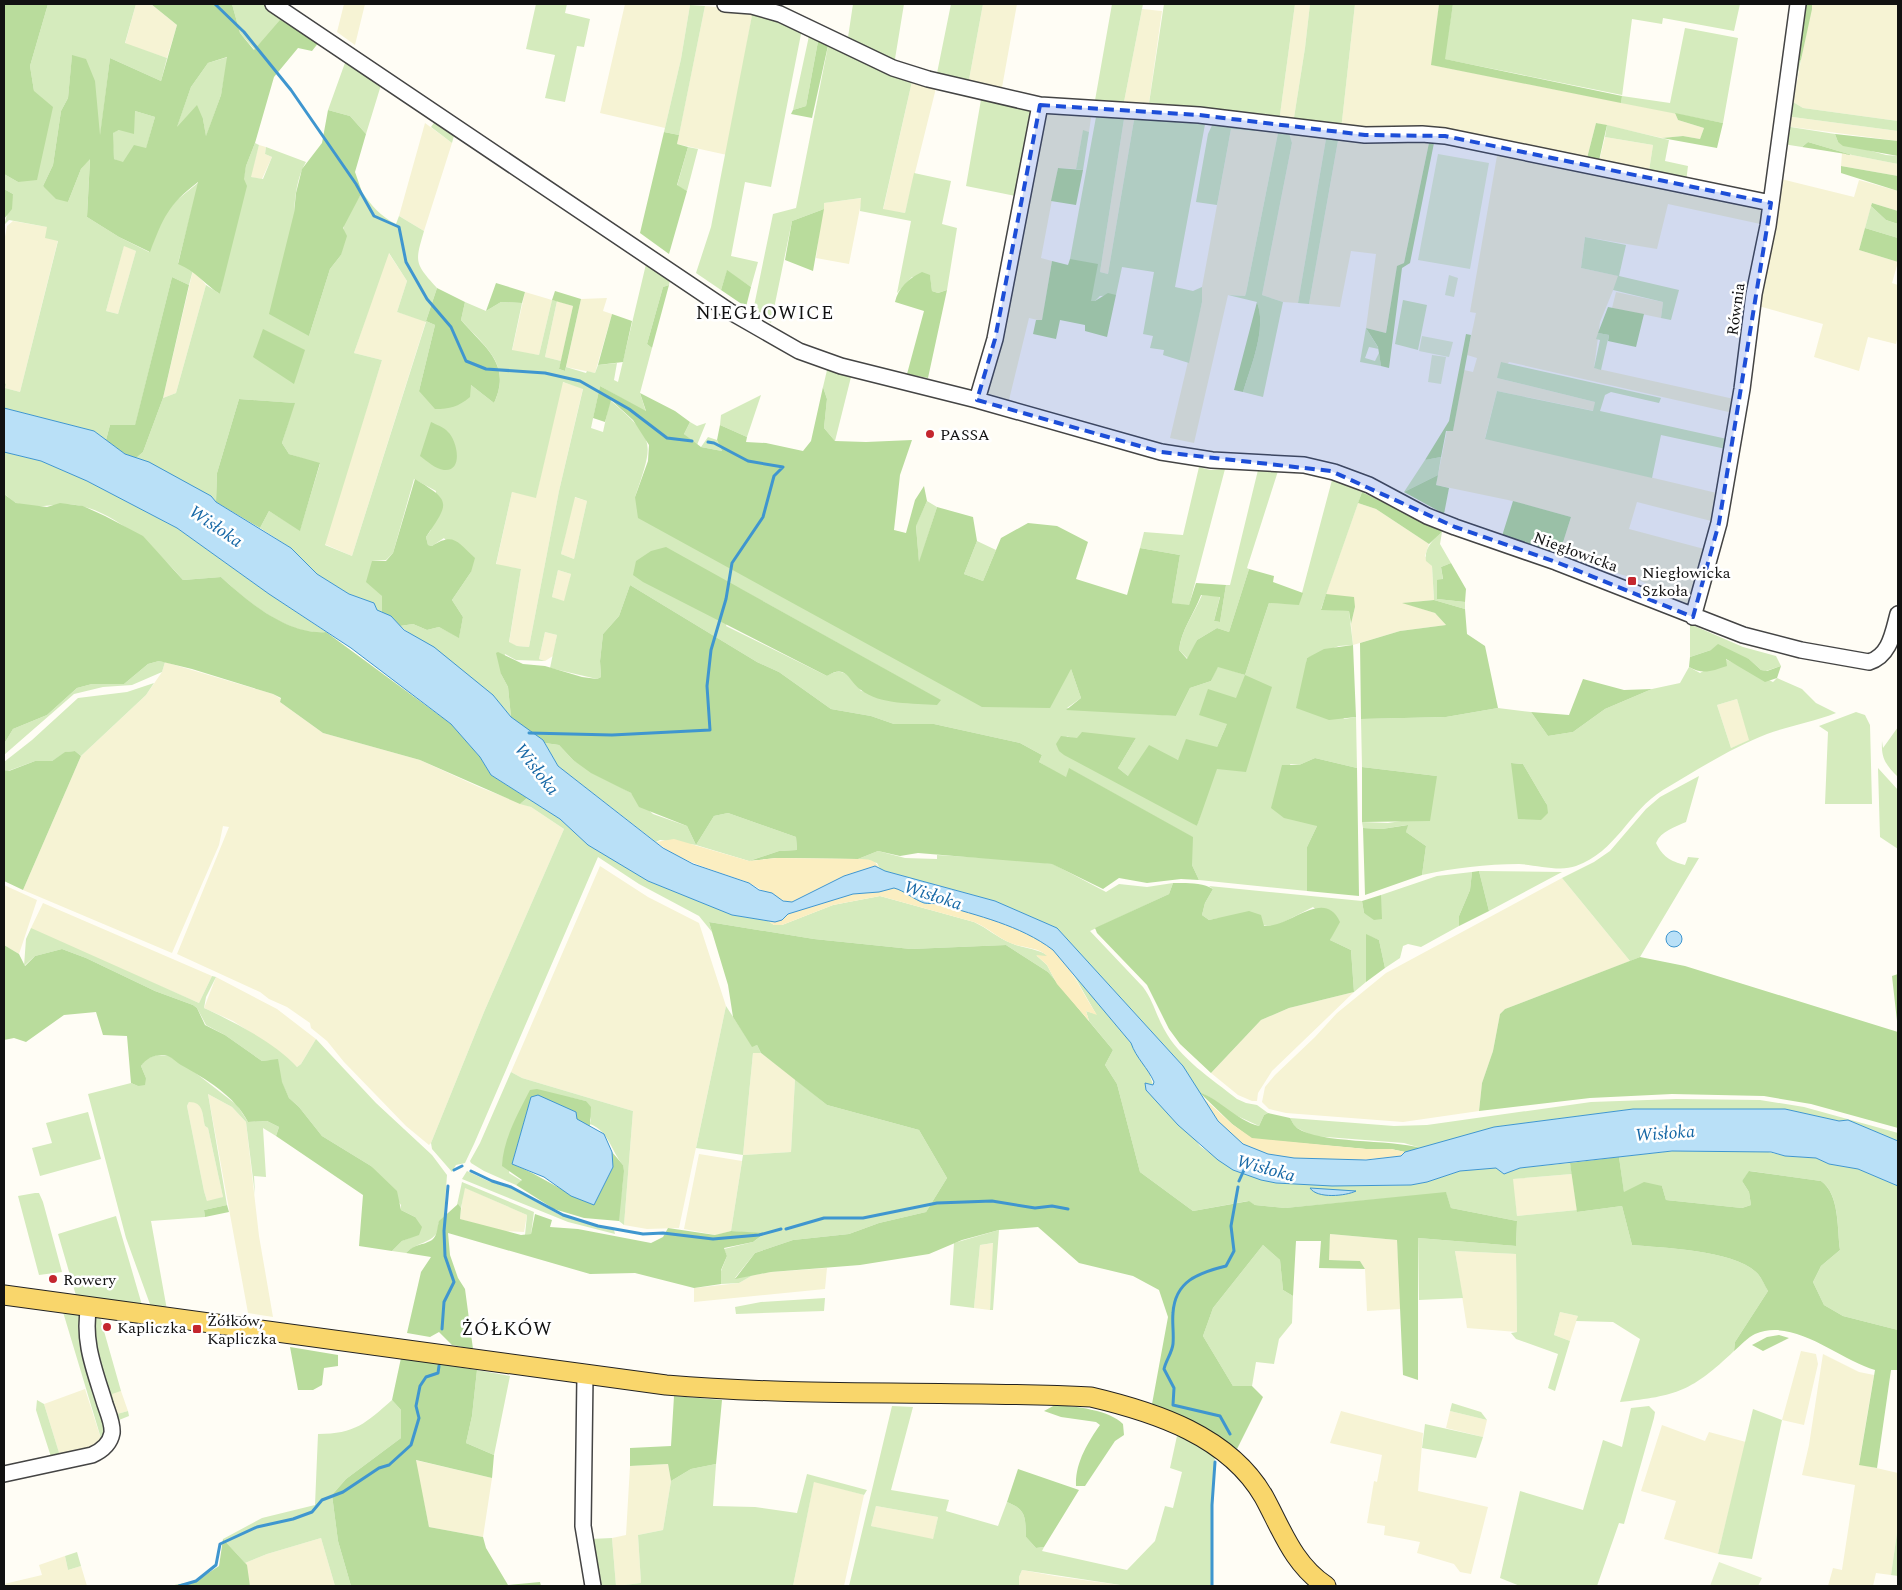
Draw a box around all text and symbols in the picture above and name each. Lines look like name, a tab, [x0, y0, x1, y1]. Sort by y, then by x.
street label: Równia	[1720, 281, 1752, 337]
district label: NIEGŁOWICE	[696, 299, 834, 328]
place label: PASSA	[940, 423, 990, 447]
marker: PASSA	[924, 428, 936, 440]
water label: Wisłoka	[183, 498, 248, 554]
street label: Niegłowicka	[1530, 525, 1622, 578]
place label: Niegłowicka Szkoła	[1642, 561, 1731, 603]
marker: Niegłowicka Szkoła	[1626, 575, 1638, 587]
water label: Wisłoka	[508, 737, 566, 801]
water label: Wisłoka	[900, 873, 966, 918]
water label: Wisłoka	[1634, 1118, 1696, 1149]
water label: Wisłoka	[1233, 1148, 1298, 1189]
place label: Rowery	[63, 1268, 117, 1292]
marker: Rowery	[47, 1273, 59, 1285]
place label: Żółków, Kapliczka	[207, 1309, 277, 1351]
district label: ŻÓŁKÓW	[461, 1315, 553, 1344]
place label: Kapliczka	[117, 1316, 187, 1340]
marker: Kapliczka	[101, 1321, 113, 1333]
marker: Żółków, Kapliczka	[191, 1323, 203, 1335]

